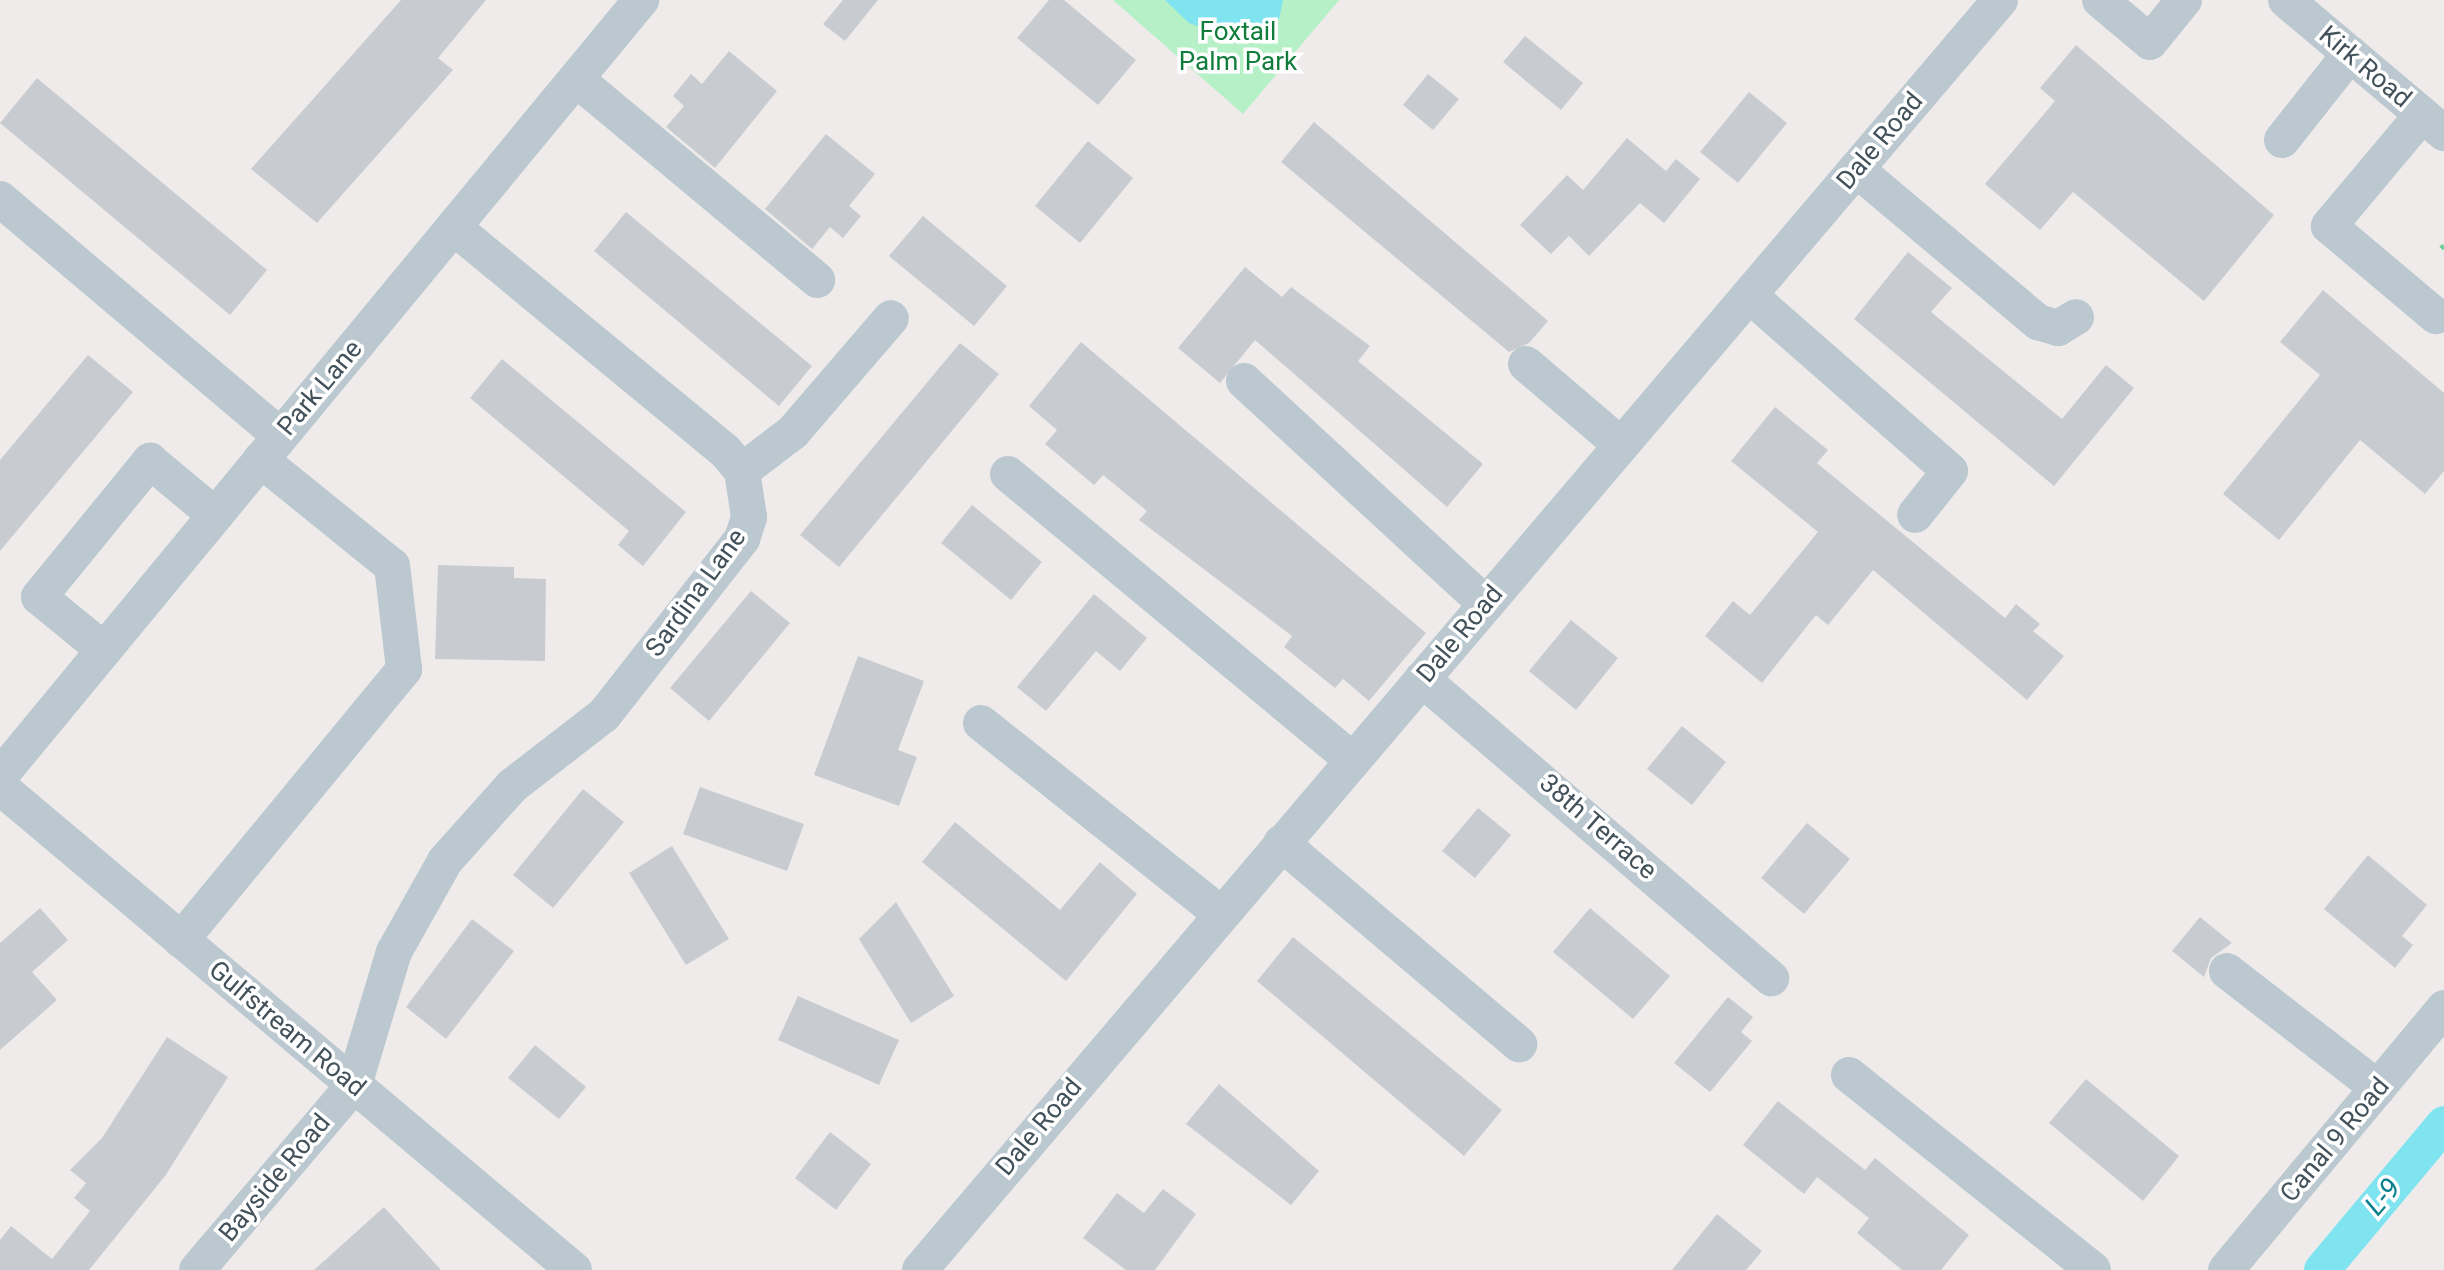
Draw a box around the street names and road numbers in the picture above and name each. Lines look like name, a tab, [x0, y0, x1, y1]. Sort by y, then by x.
street label: Kirk Road	[2313, 19, 2417, 115]
street label: Dale Road	[1830, 86, 1930, 196]
street label: Park Lane	[271, 334, 369, 442]
street label: Sardina Lane	[639, 523, 753, 663]
street label: Dale Road	[1410, 579, 1510, 689]
street label: 38th Terrace	[1533, 768, 1663, 886]
street label: Gulfstream Road	[202, 954, 372, 1104]
street label: Canal 9 Road	[2274, 1071, 2396, 1209]
street label: Dale Road	[989, 1072, 1089, 1182]
street label: Bayside Road	[213, 1108, 337, 1248]

